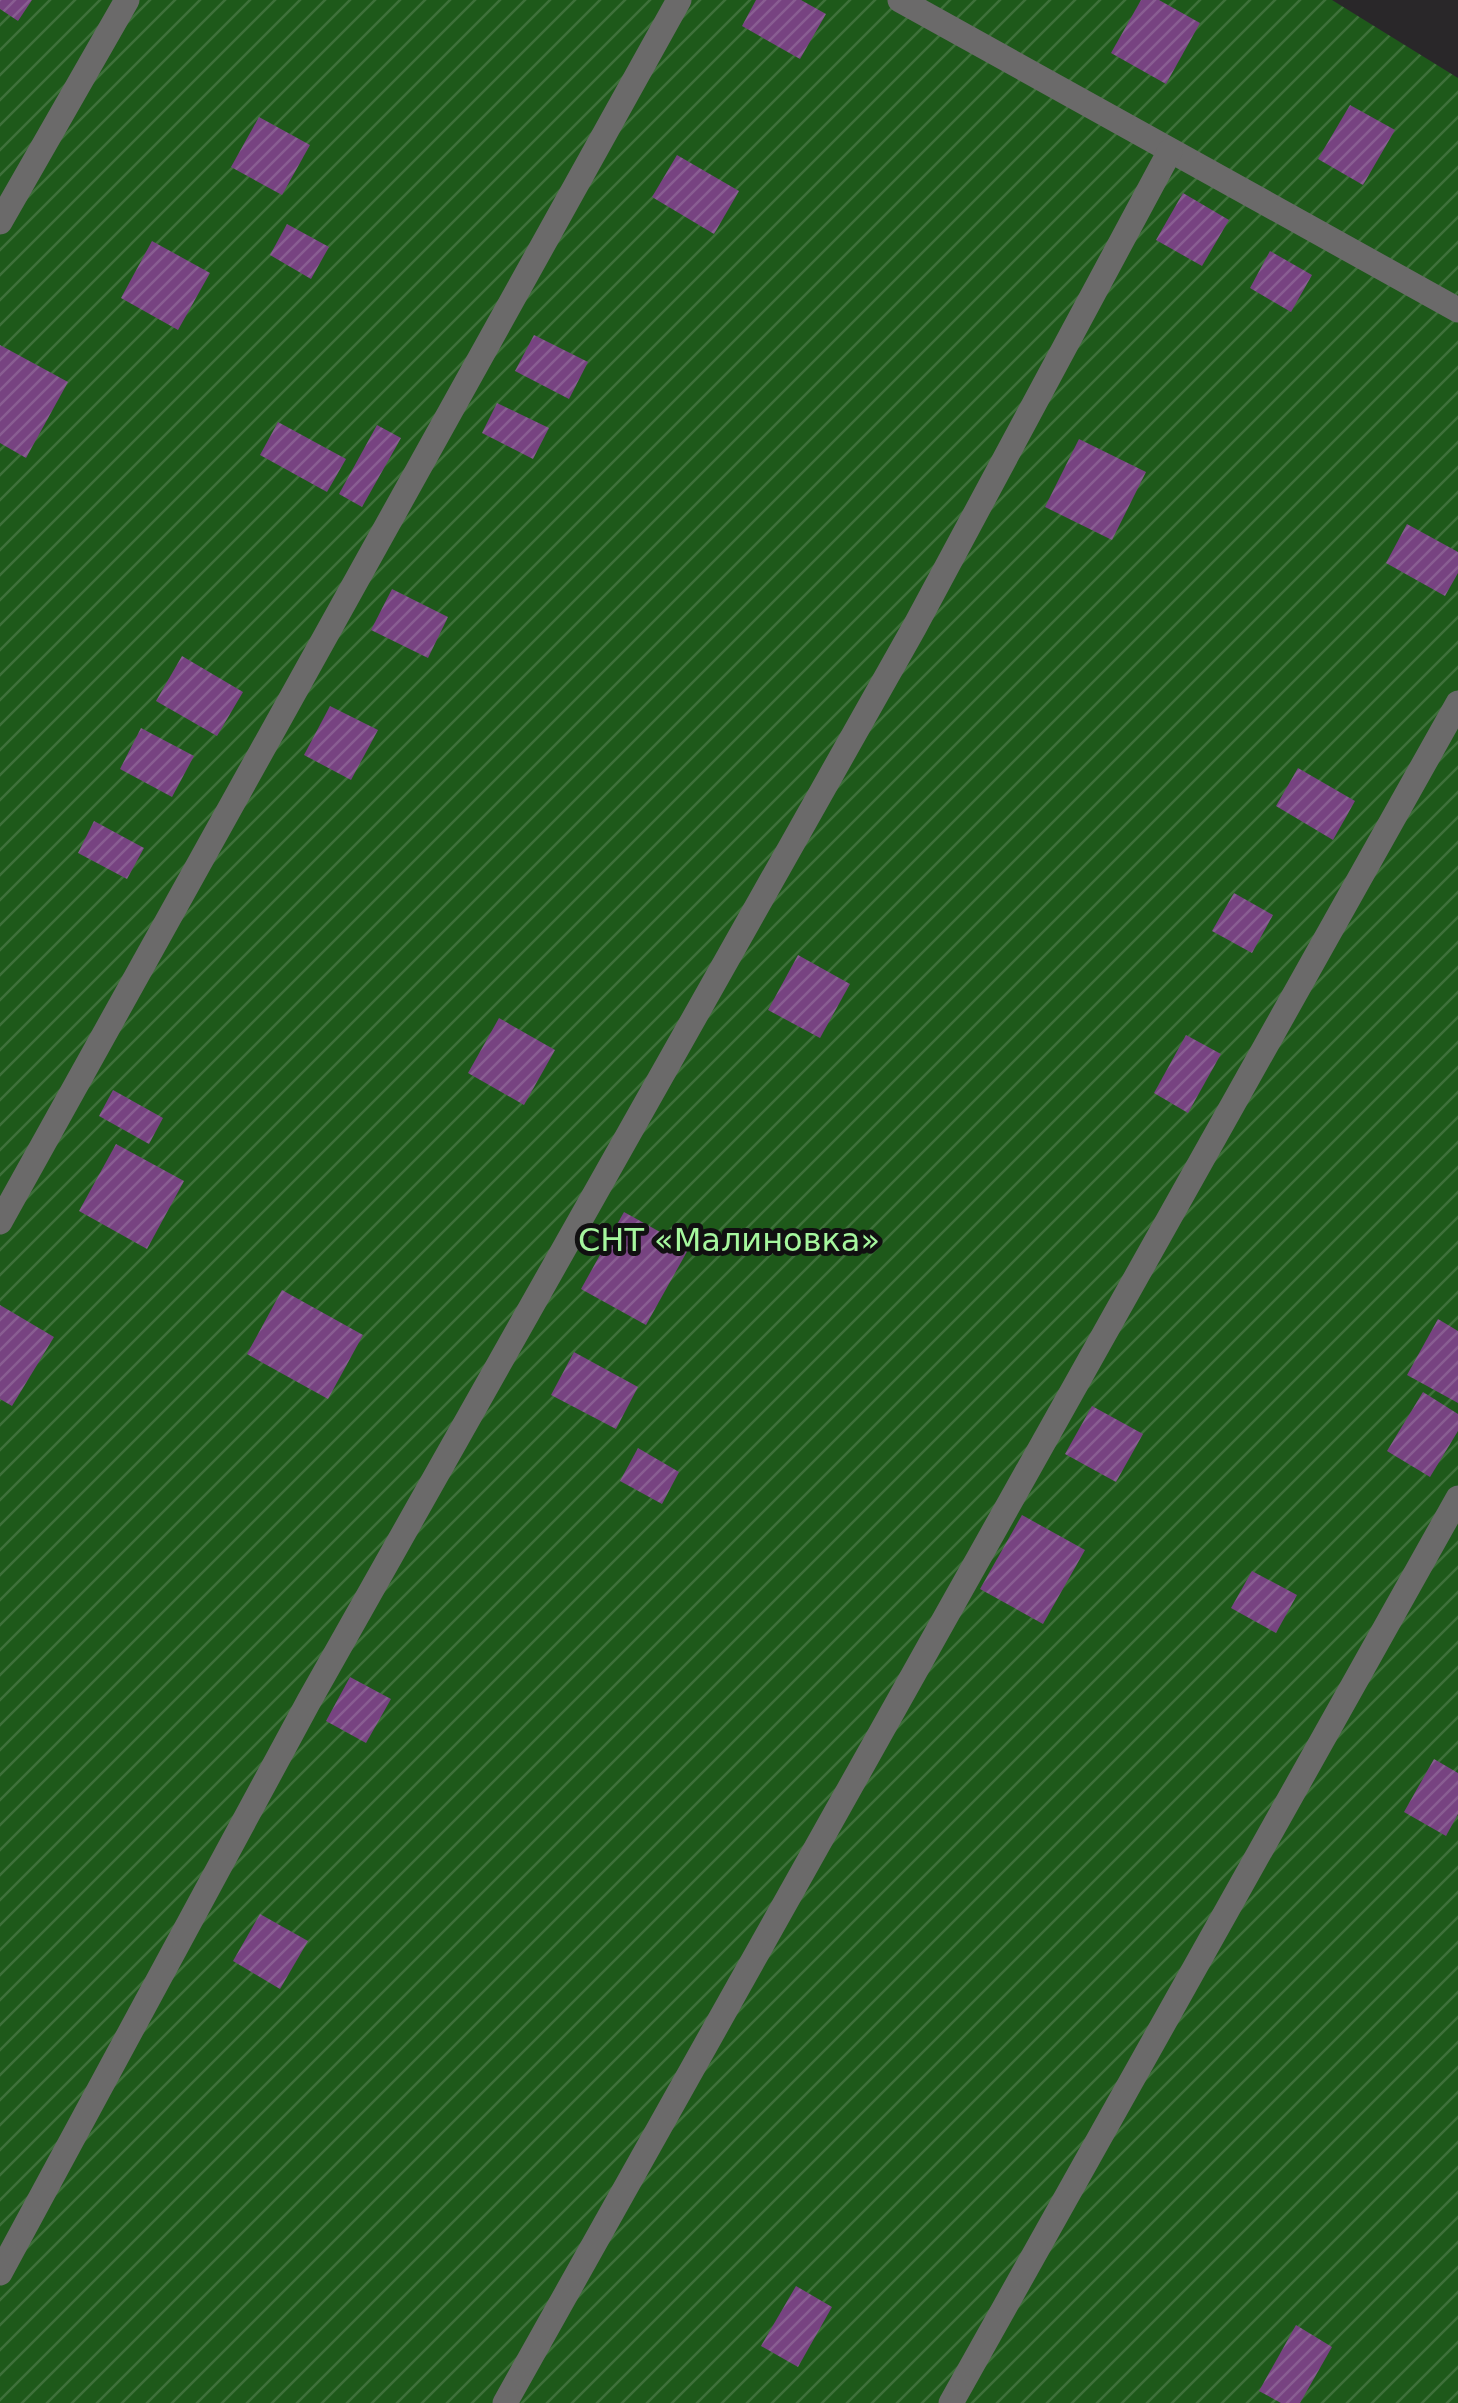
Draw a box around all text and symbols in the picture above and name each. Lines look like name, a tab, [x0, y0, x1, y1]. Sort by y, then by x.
park label: СНТ «Малиновка»	[578, 1221, 880, 1259]

